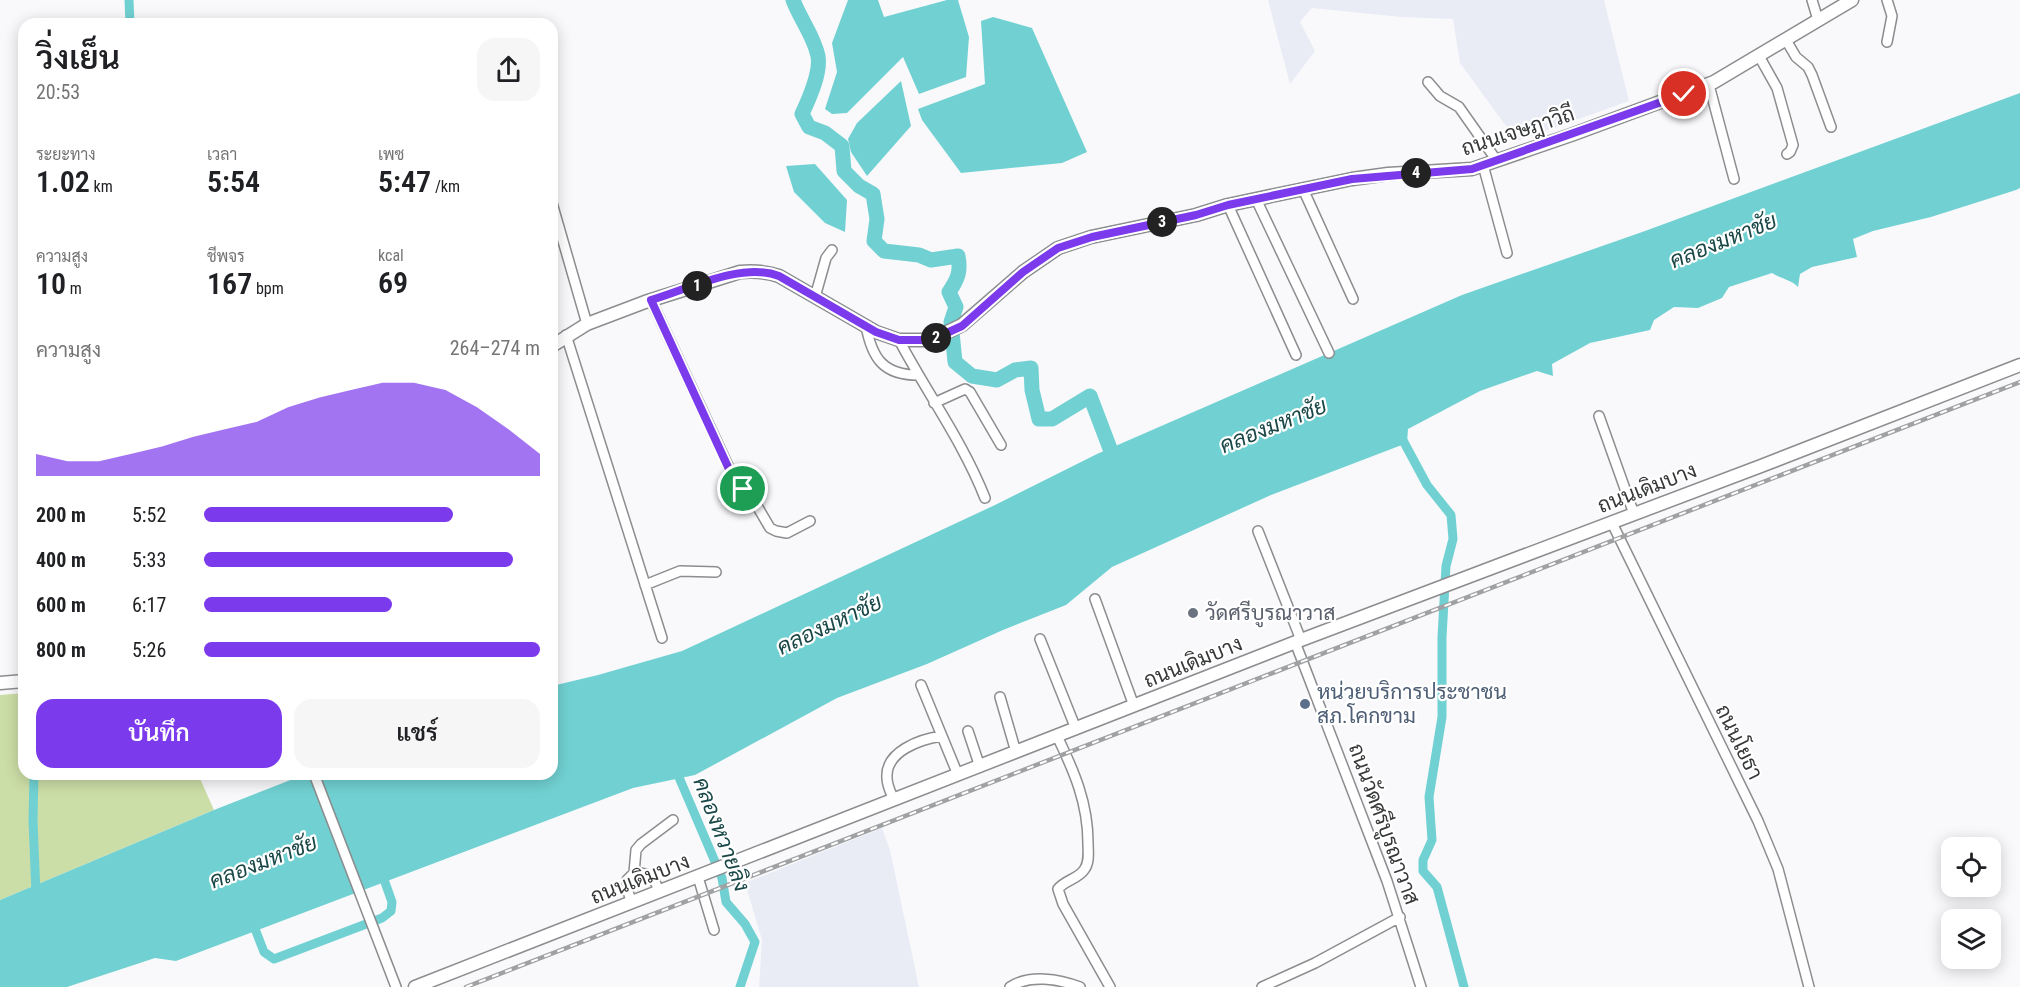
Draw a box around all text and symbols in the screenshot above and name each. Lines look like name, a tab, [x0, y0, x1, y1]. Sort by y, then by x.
text: วิ่งเย็น	[36, 38, 120, 77]
button: share	[477, 38, 540, 101]
pin	[1658, 68, 1709, 119]
icon: check	[1667, 77, 1700, 110]
text: 20:53	[36, 80, 80, 104]
street label: ถนนเจษฎาวิถี	[1458, 101, 1578, 162]
text: ระยะทาง	[36, 145, 96, 164]
text: เวลา	[207, 145, 237, 164]
text: เพซ	[378, 145, 404, 164]
pin: 4	[1401, 158, 1431, 188]
text: 4	[1412, 163, 1420, 182]
text: 1.02	[36, 164, 90, 199]
text: 5:54	[207, 164, 260, 199]
text: 5:47	[378, 164, 431, 199]
text: km	[90, 177, 113, 196]
text: /km	[431, 177, 460, 196]
pin: 3	[1147, 207, 1177, 237]
water label: คลองมหาชัย	[1666, 207, 1781, 273]
text: 3	[1158, 212, 1166, 231]
text: kcal	[378, 246, 404, 265]
text: ความสูง	[36, 247, 88, 266]
text: ชีพจร	[207, 247, 245, 266]
text: 69	[378, 265, 408, 300]
text: 10	[36, 266, 66, 301]
text: 167	[207, 266, 252, 301]
pin: 1	[682, 271, 712, 301]
text: 1	[693, 276, 701, 295]
text: m	[66, 279, 82, 298]
text: bpm	[252, 279, 284, 298]
pin: 2	[921, 323, 951, 353]
text: 2	[932, 328, 940, 347]
text: 264–274 m	[450, 336, 540, 360]
text: ความสูง	[36, 338, 101, 362]
water label: คลองมหาชัย	[1216, 392, 1331, 458]
street label: ถนนเดิมบาง	[1594, 458, 1700, 518]
pin	[717, 463, 768, 514]
icon: arrive	[726, 472, 759, 505]
text: 200 m	[36, 503, 86, 527]
text: 5:52	[132, 503, 166, 527]
text: 400 m	[36, 548, 86, 572]
text: 5:33	[132, 548, 166, 572]
water label: คลองมหาชัย	[772, 588, 886, 660]
text: 600 m	[36, 593, 86, 617]
text: 6:17	[132, 593, 166, 617]
place label: วัดศรีบูรณาวาส	[1205, 600, 1335, 628]
marker: วัดศรีบูรณาวาส	[1186, 606, 1200, 620]
street label: ถนนเดิมบาง	[1140, 631, 1246, 693]
text: 800 m	[36, 638, 86, 662]
text: 5:26	[132, 638, 166, 662]
place label: หน่วยบริการประชาชน สภ.โคกขาม	[1317, 680, 1507, 728]
marker: หน่วยบริการประชาชน สภ.โคกขาม	[1298, 697, 1312, 711]
button: บันทึก	[36, 699, 282, 768]
button: แชร์	[294, 699, 540, 768]
street label: ถนนโยธา	[1711, 700, 1768, 783]
street label: ถนนวัดศรีบูรณาวาส	[1341, 740, 1425, 909]
water label: คลองหวายลิง	[688, 773, 756, 895]
water label: คลองมหาชัย	[206, 828, 321, 893]
map controls	[1941, 837, 2001, 969]
button: locate	[1941, 837, 2001, 897]
street label: ถนนเดิมบาง	[587, 849, 693, 909]
button: layers	[1941, 909, 2001, 969]

